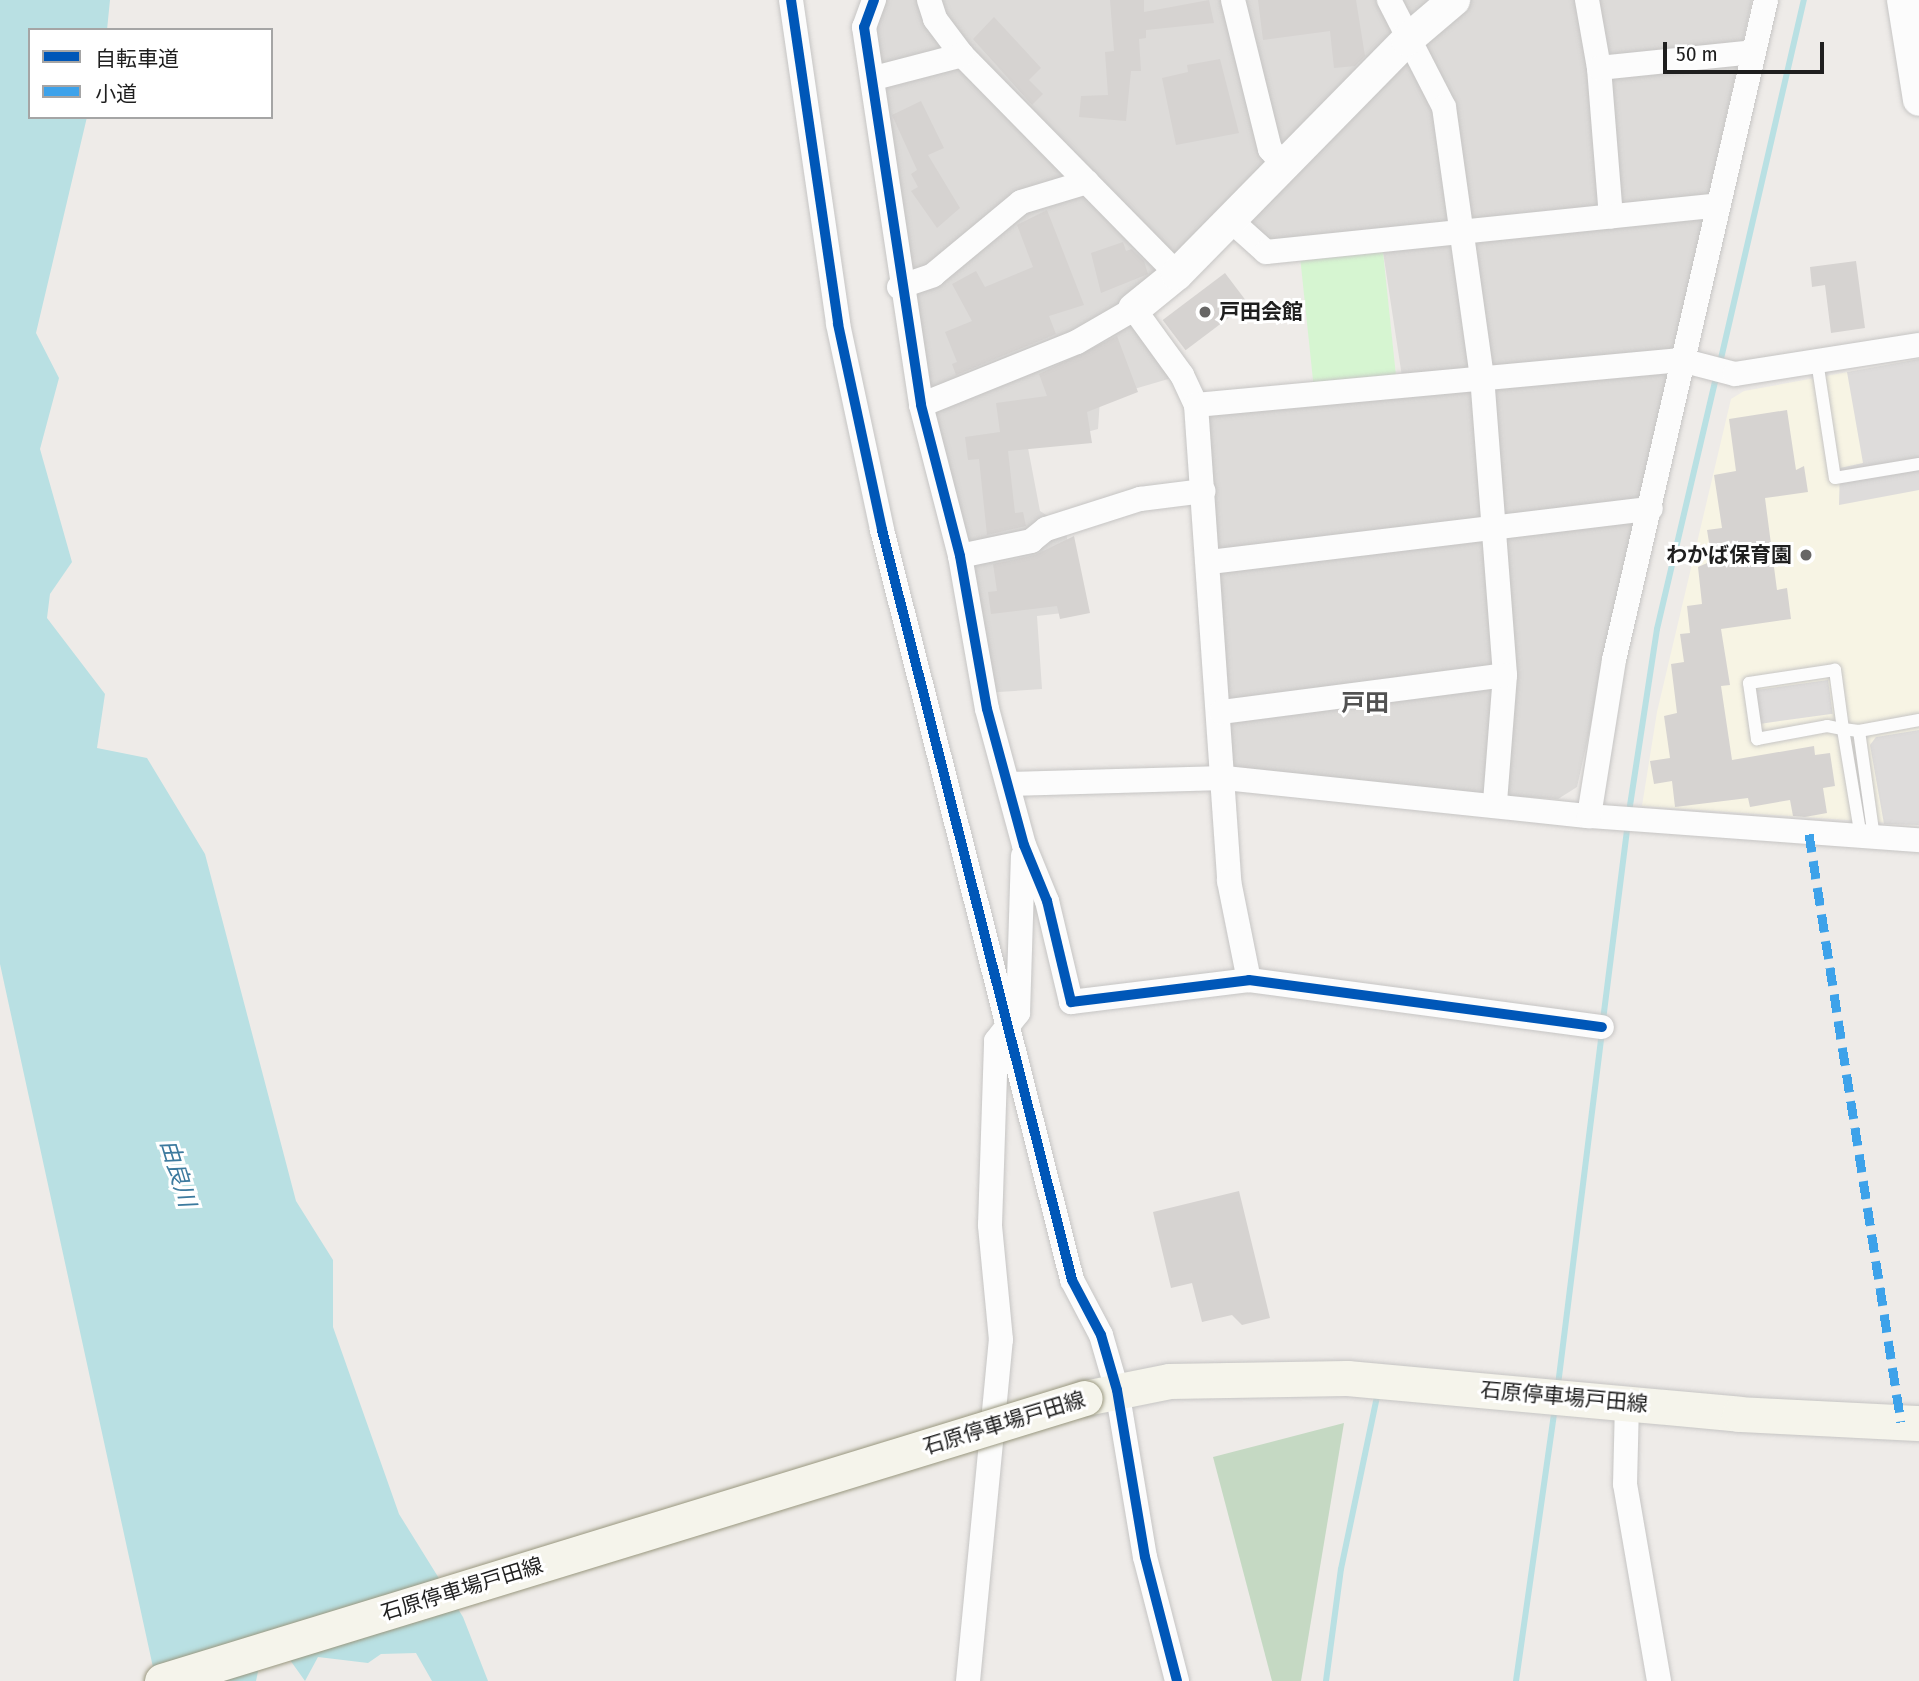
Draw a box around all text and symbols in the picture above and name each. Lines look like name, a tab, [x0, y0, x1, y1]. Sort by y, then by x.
legend	[28, 28, 273, 119]
scale bar	[1667, 28, 1828, 72]
text: 50 m	[1676, 41, 1718, 67]
text: 自転車道	[95, 46, 179, 72]
text: 小道	[95, 81, 137, 107]
place label: 戸田会館	[1219, 299, 1303, 325]
marker: 戸田会館	[1197, 304, 1213, 320]
place label: わかば保育園	[1666, 542, 1792, 568]
marker: わかば保育園	[1798, 547, 1814, 563]
district label: 戸田	[1341, 690, 1389, 718]
water label: 由良川	[155, 1136, 201, 1210]
street label: 石原停車場戸田線	[1479, 1377, 1649, 1417]
street label: 石原停車場戸田線	[920, 1386, 1088, 1460]
street label: 石原停車場戸田線	[378, 1552, 546, 1626]

